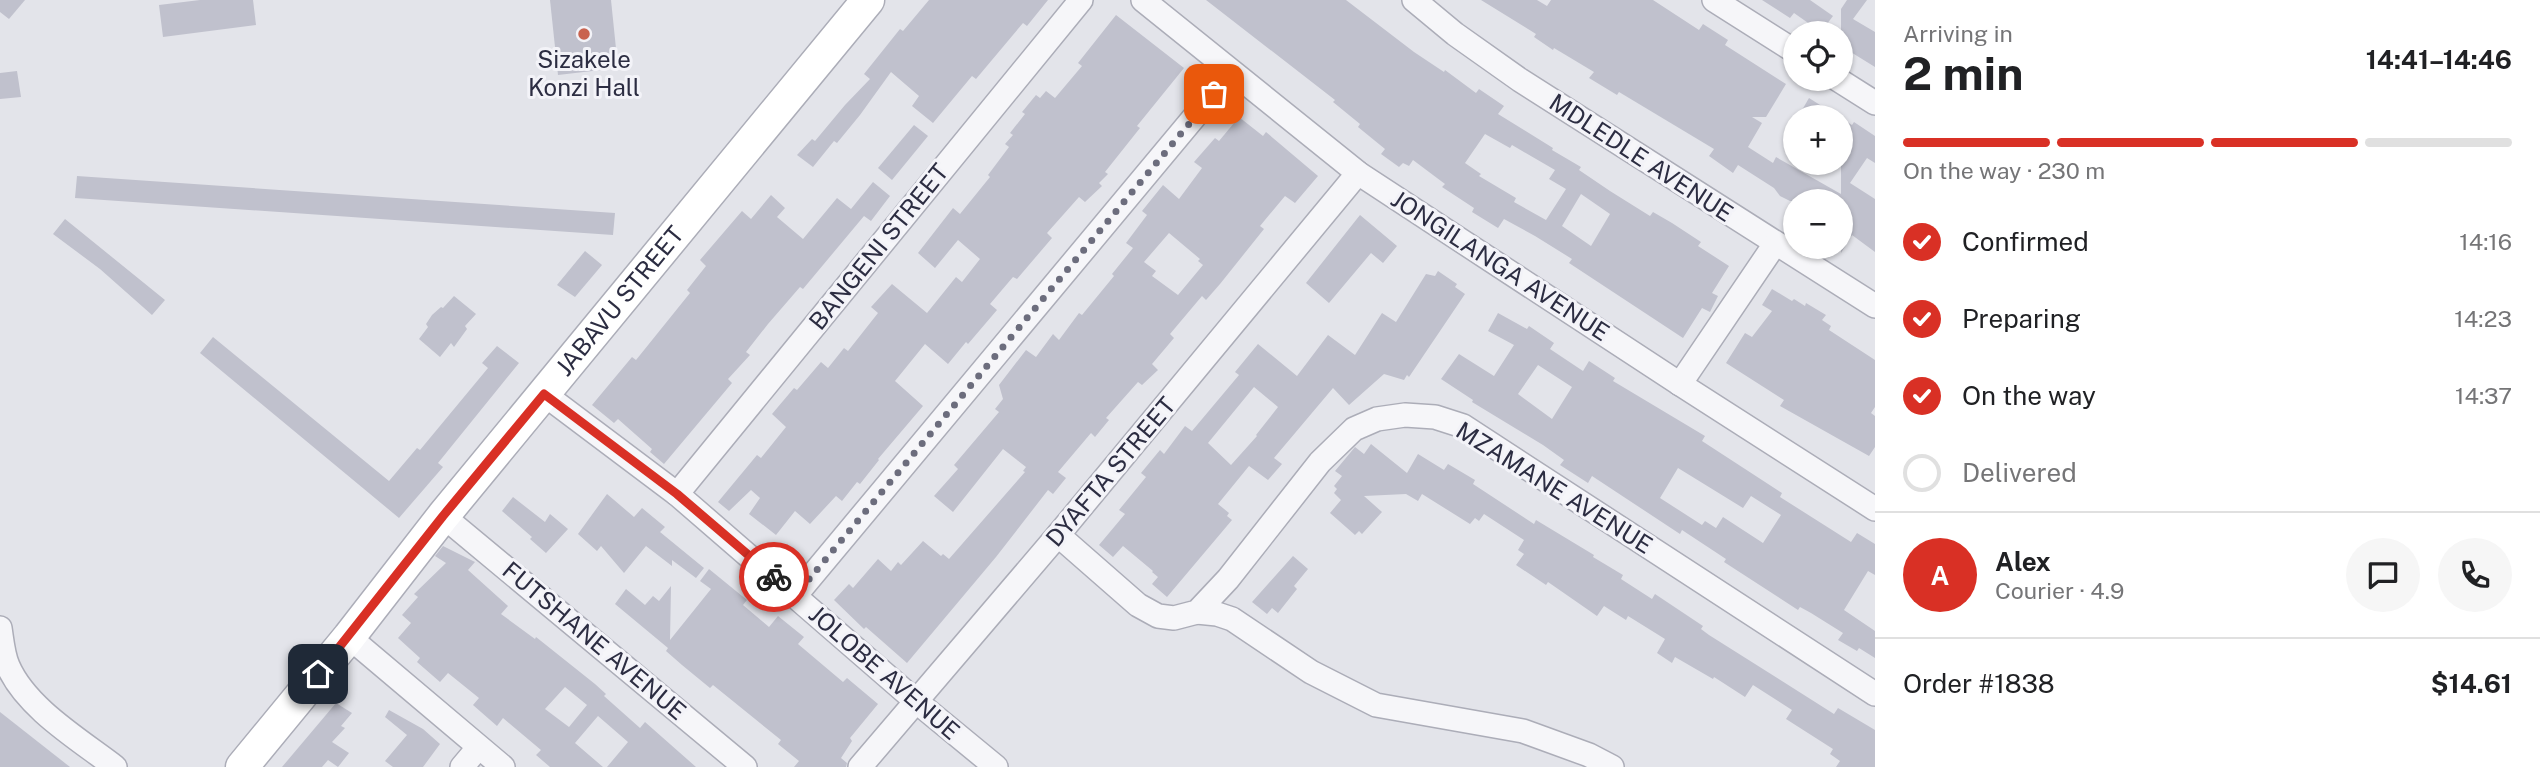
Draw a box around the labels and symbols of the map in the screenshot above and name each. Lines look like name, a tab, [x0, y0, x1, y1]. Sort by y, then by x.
marker: Sizakele Konzi Hall	[576, 26, 592, 42]
place label: Sizakele Konzi Hall	[528, 45, 640, 101]
pin	[1184, 64, 1244, 124]
street label: MDLEDLE AVENUE	[1545, 87, 1739, 227]
street label: BANGENI STREET	[803, 158, 954, 335]
street label: JONGILANGA AVENUE	[1386, 184, 1615, 346]
street label: JABAVU STREET	[549, 220, 689, 381]
street label: DYAFTA STREET	[1040, 391, 1181, 552]
street label: MZAMANE AVENUE	[1451, 415, 1658, 559]
courier	[739, 542, 809, 612]
street label: FUTSHANE AVENUE	[497, 555, 692, 725]
street label: JOLOBE AVENUE	[804, 599, 966, 745]
pin	[288, 644, 348, 704]

